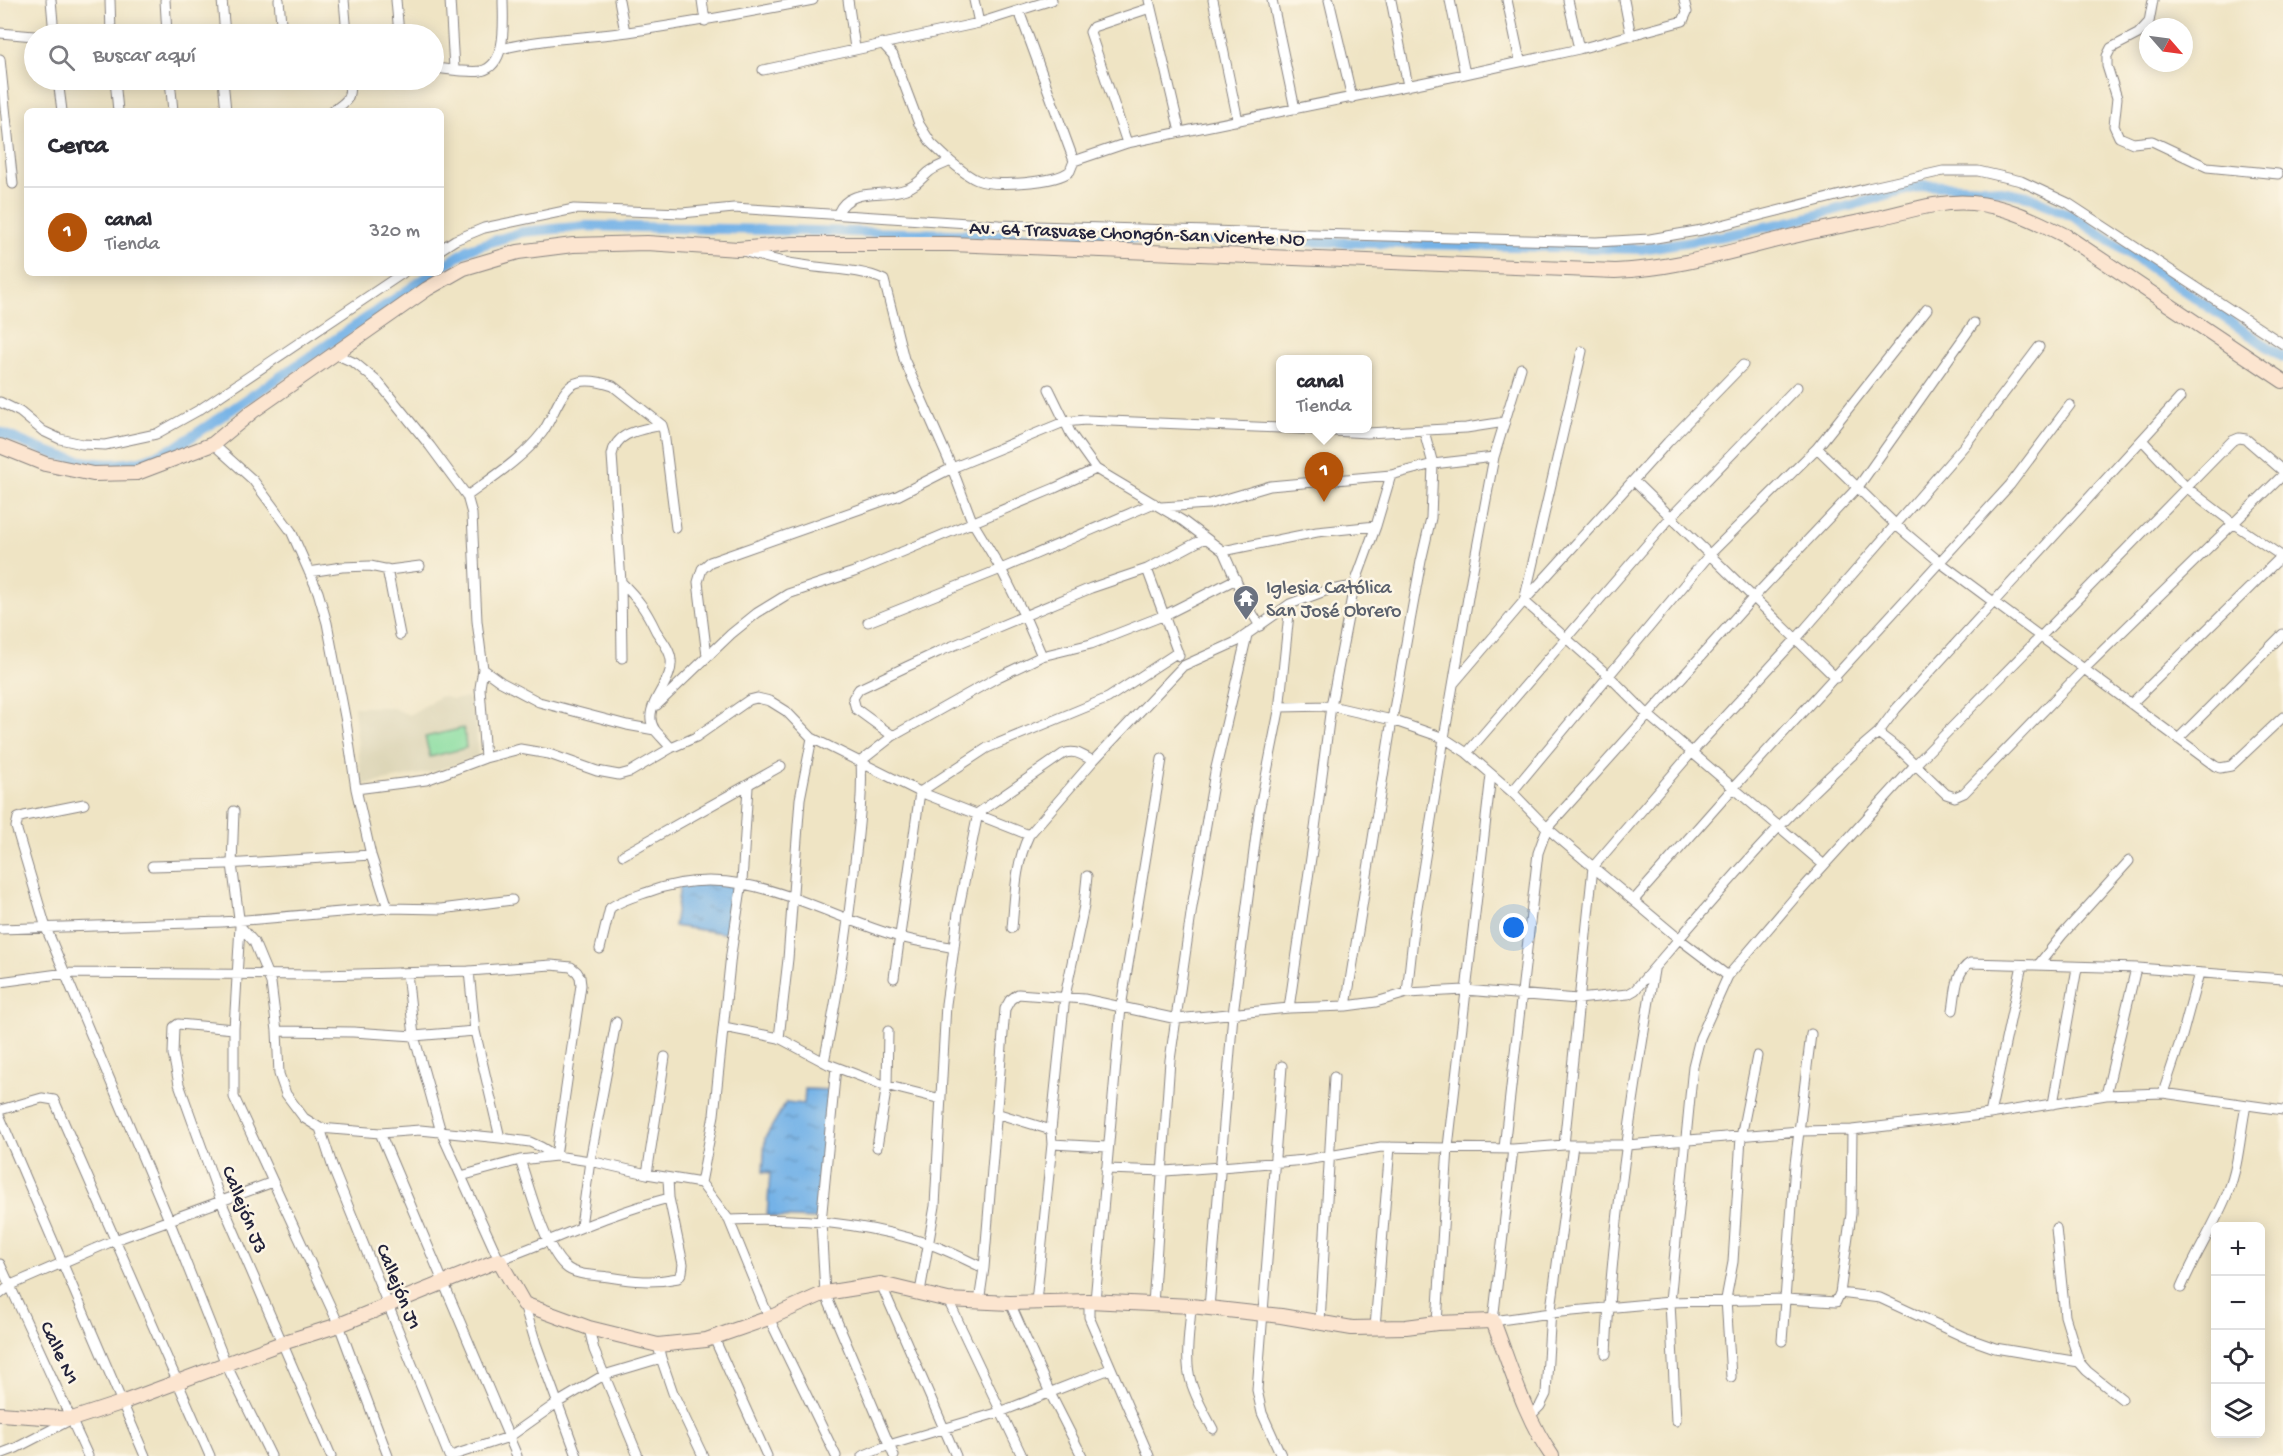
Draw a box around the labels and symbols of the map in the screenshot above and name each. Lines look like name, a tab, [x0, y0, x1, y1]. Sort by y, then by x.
north arrow	[2139, 18, 2193, 72]
street label: Av. 64 Trasvase Chongón-San Vicente NO	[969, 218, 1305, 253]
pin: 1	[1304, 452, 1344, 502]
place label: Iglesia Católica San José Obrero	[1266, 578, 1401, 624]
temple icon: Iglesia Católica San José Obrero	[1231, 583, 1261, 621]
your location	[1499, 913, 1528, 942]
street label: Callejón J3	[215, 1163, 271, 1258]
street label: Callejón J1	[369, 1241, 424, 1333]
street label: Calle N1	[33, 1318, 82, 1389]

